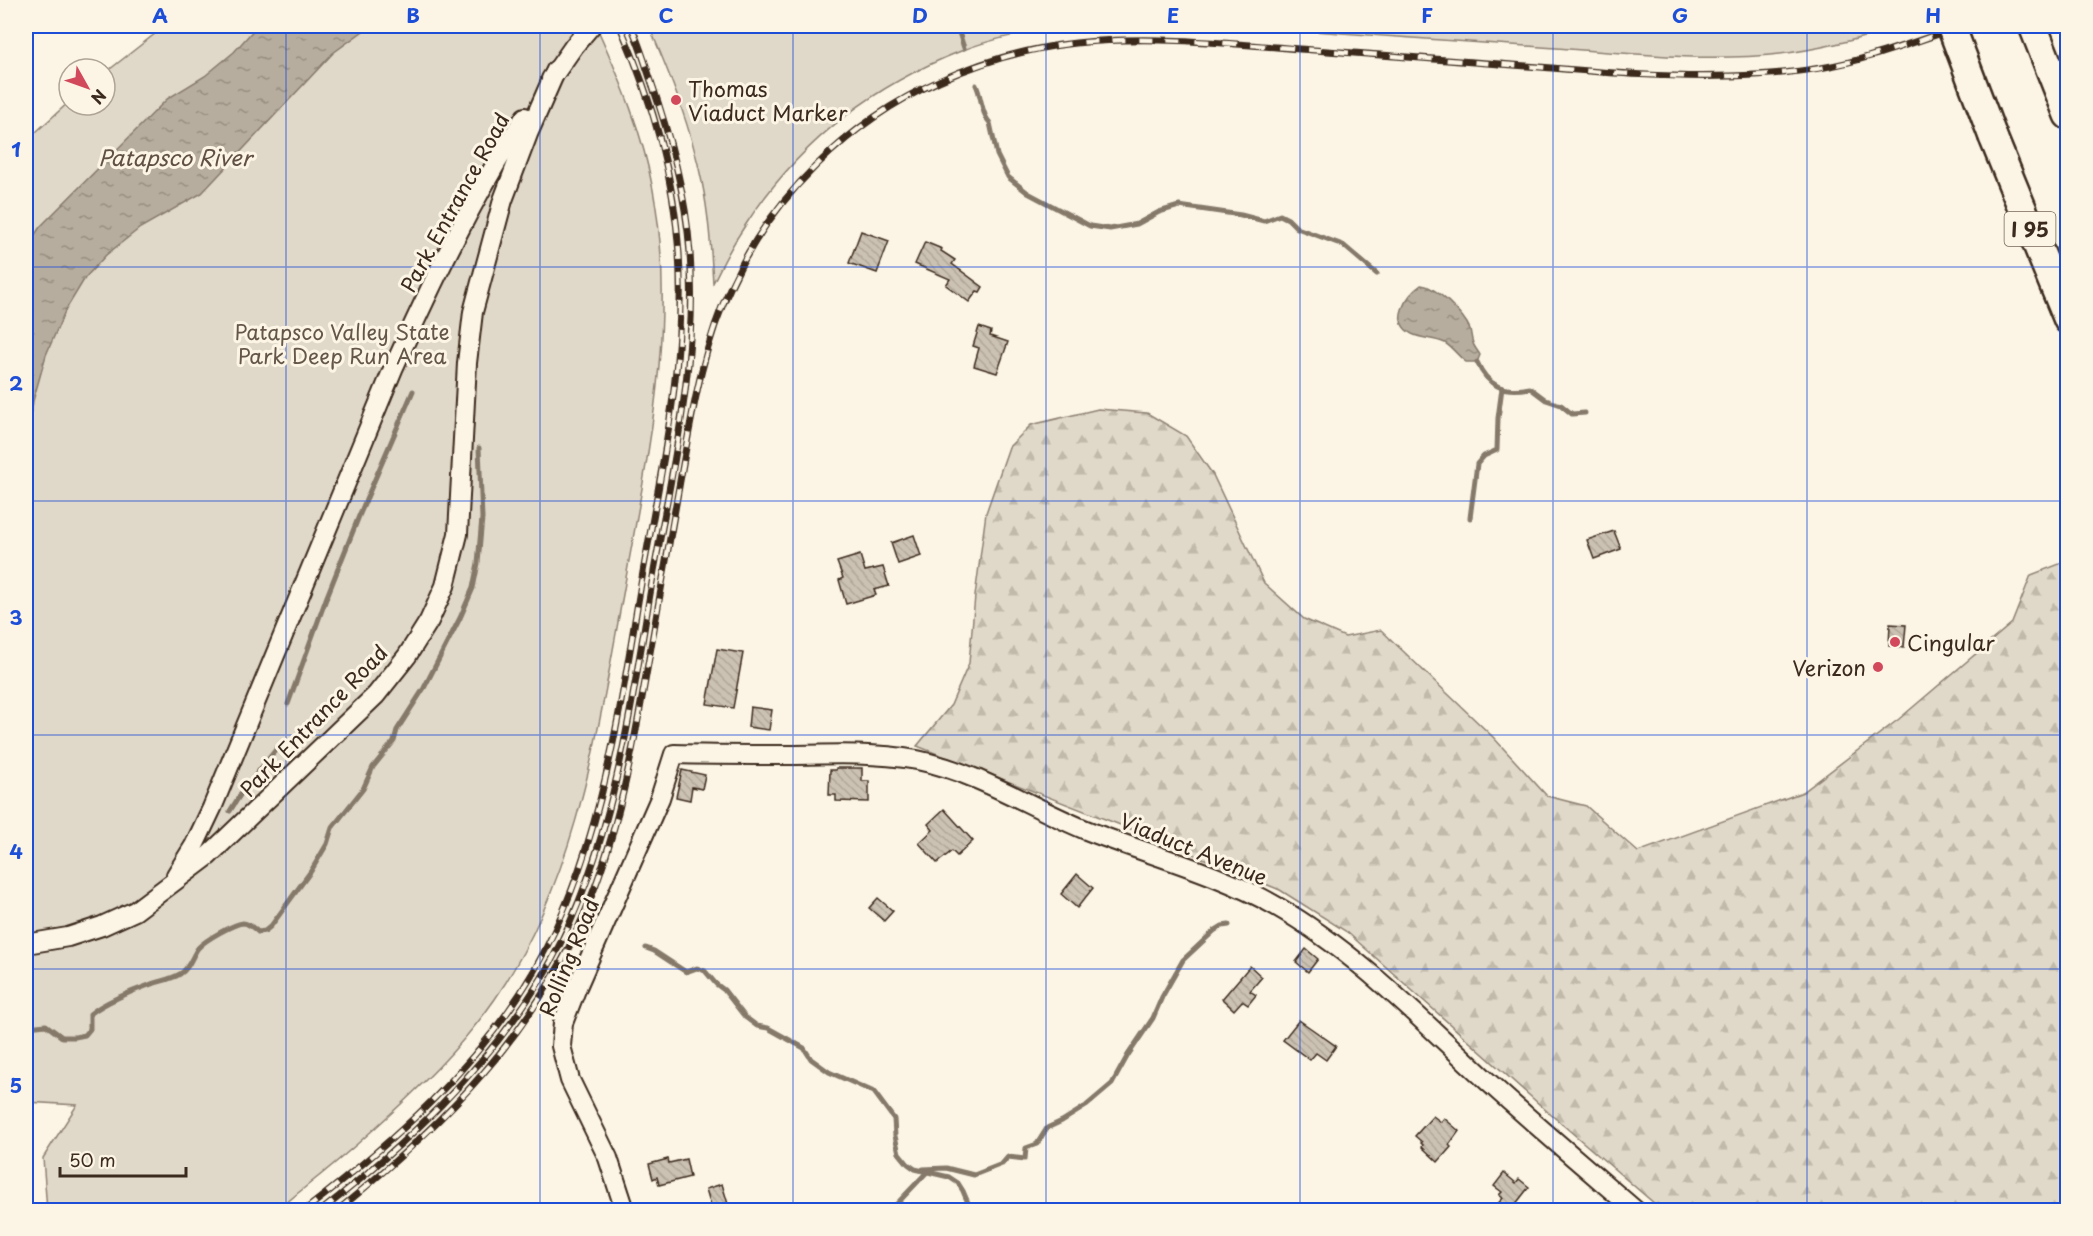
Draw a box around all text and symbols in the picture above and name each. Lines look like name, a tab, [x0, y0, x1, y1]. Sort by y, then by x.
text: A	[152, 0, 168, 30]
text: B	[406, 0, 420, 30]
text: C	[658, 0, 674, 30]
text: D	[912, 0, 928, 30]
text: E	[1167, 0, 1179, 30]
text: F	[1421, 0, 1433, 30]
text: G	[1672, 0, 1688, 30]
text: H	[1925, 0, 1941, 30]
north arrow	[57, 57, 117, 117]
place label: Thomas Viaduct Marker	[688, 72, 848, 128]
text: N	[86, 85, 113, 110]
marker: Thomas Viaduct Marker	[669, 93, 683, 107]
street label: Park Entrance Road	[391, 106, 517, 298]
text: 1	[11, 134, 21, 164]
water label: Patapsco River	[98, 140, 255, 173]
road number: I 95	[2004, 212, 2056, 246]
park label: Patapsco Valley State Park Deep Run Area	[234, 315, 450, 371]
text: 2	[9, 368, 23, 398]
text: 3	[9, 602, 23, 632]
place label: Cingular	[1907, 626, 1995, 658]
marker: Cingular	[1888, 635, 1902, 649]
street label: Park Entrance Road	[232, 637, 394, 803]
place label: Verizon	[1792, 651, 1866, 683]
marker: Verizon	[1871, 660, 1885, 674]
street label: Viaduct Avenue	[1115, 804, 1273, 892]
text: 4	[9, 836, 23, 866]
street label: Rolling Road	[530, 893, 606, 1021]
text: 5	[10, 1070, 22, 1100]
scale bar	[60, 1140, 186, 1178]
text: 50 m	[69, 1146, 116, 1173]

